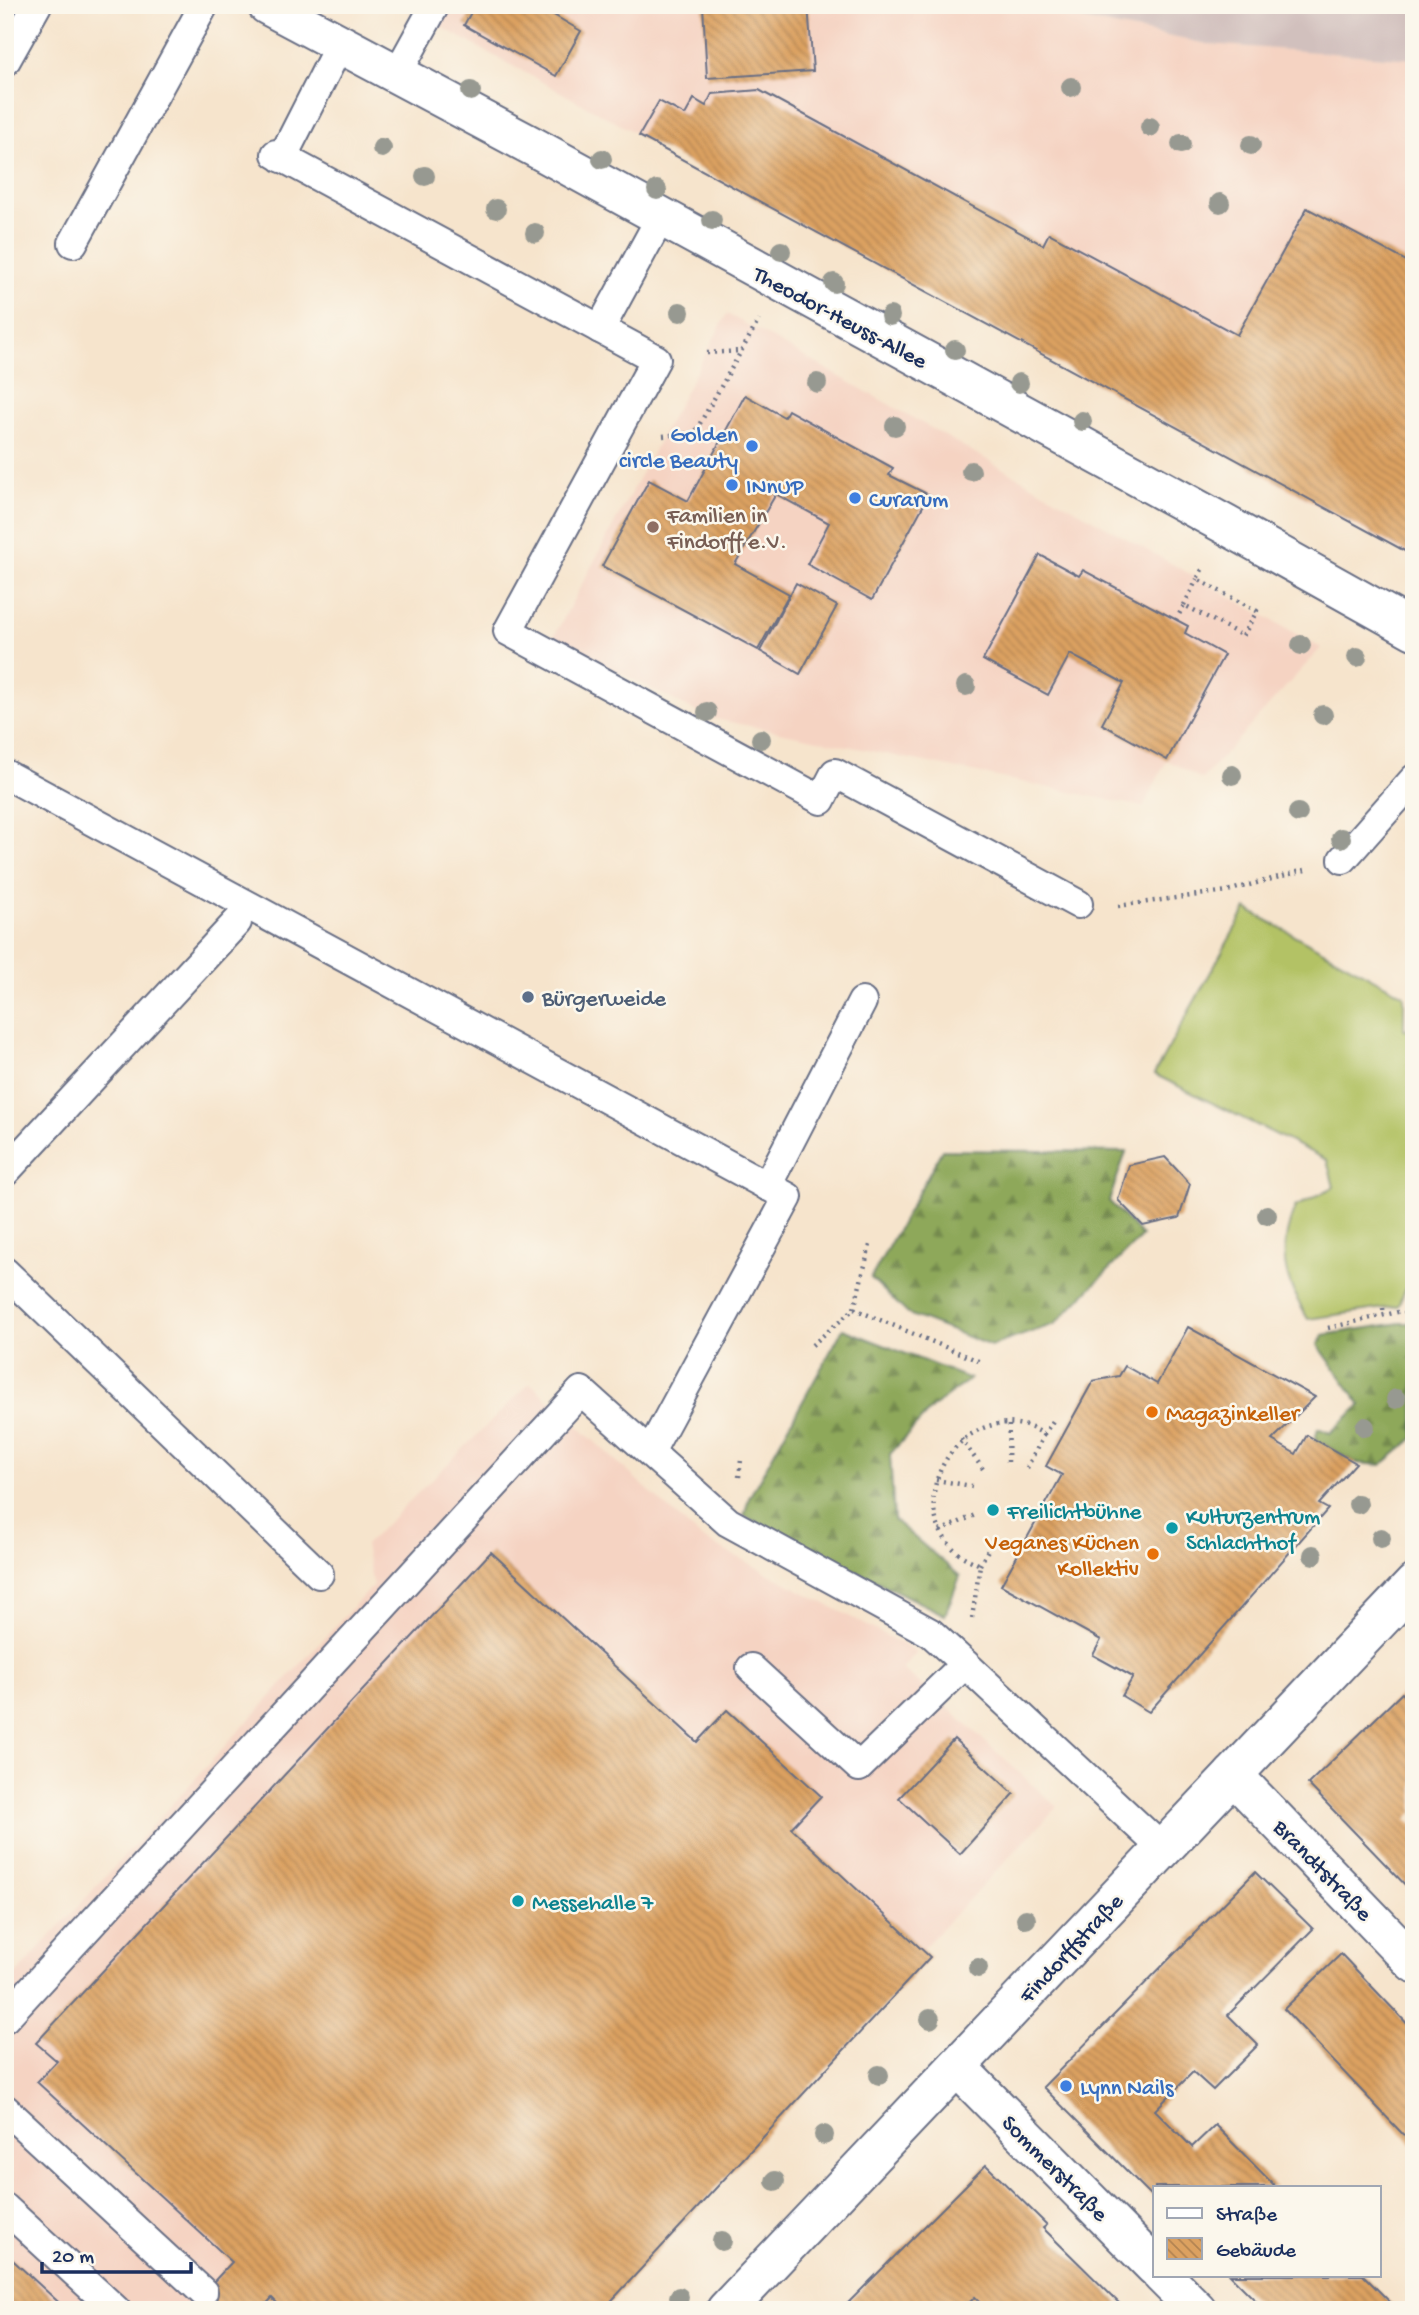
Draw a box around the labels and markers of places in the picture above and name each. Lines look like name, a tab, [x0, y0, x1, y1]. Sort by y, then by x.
place label: Golden circle Beauty	[619, 423, 738, 476]
marker: Golden circle Beauty	[744, 438, 760, 454]
place label: INnUP	[746, 475, 804, 502]
marker: INnUP	[724, 477, 740, 493]
place label: Curarum	[869, 488, 948, 515]
marker: Curarum	[847, 490, 863, 506]
place label: Familien in Findorff e.V.	[666, 504, 787, 557]
marker: Familien in Findorff e.V.	[645, 519, 661, 535]
place label: Bürgerweide	[541, 987, 667, 1014]
marker: Bürgerweide	[520, 989, 536, 1005]
place label: Magazinkeller	[1166, 1402, 1301, 1429]
marker: Magazinkeller	[1144, 1404, 1160, 1420]
place label: Freilichtbühne	[1006, 1500, 1143, 1527]
marker: Freilichtbühne	[985, 1502, 1001, 1518]
place label: Kulturzentrum Schlachthof	[1186, 1505, 1320, 1558]
marker: Kulturzentrum Schlachthof	[1164, 1520, 1180, 1536]
place label: Veganes Küchen Kollektiv	[984, 1531, 1139, 1584]
marker: Veganes Küchen Kollektiv	[1145, 1546, 1161, 1562]
place label: Messehalle 7	[532, 1891, 654, 1918]
marker: Messehalle 7	[510, 1893, 526, 1909]
place label: Lynn Nails	[1080, 2076, 1174, 2103]
marker: Lynn Nails	[1058, 2078, 1074, 2094]

